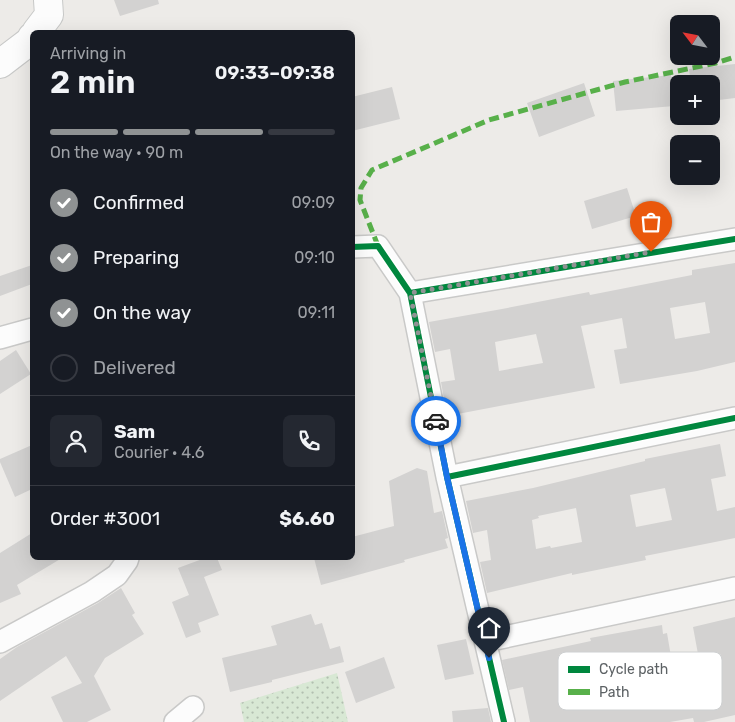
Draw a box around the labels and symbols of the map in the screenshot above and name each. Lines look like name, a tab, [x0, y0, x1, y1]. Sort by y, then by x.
north arrow	[670, 15, 720, 65]
pin	[630, 201, 672, 252]
courier	[411, 396, 461, 446]
pin	[468, 607, 510, 658]
legend	[558, 652, 722, 710]
text: Cycle path	[599, 661, 668, 678]
text: Path	[599, 684, 630, 701]

